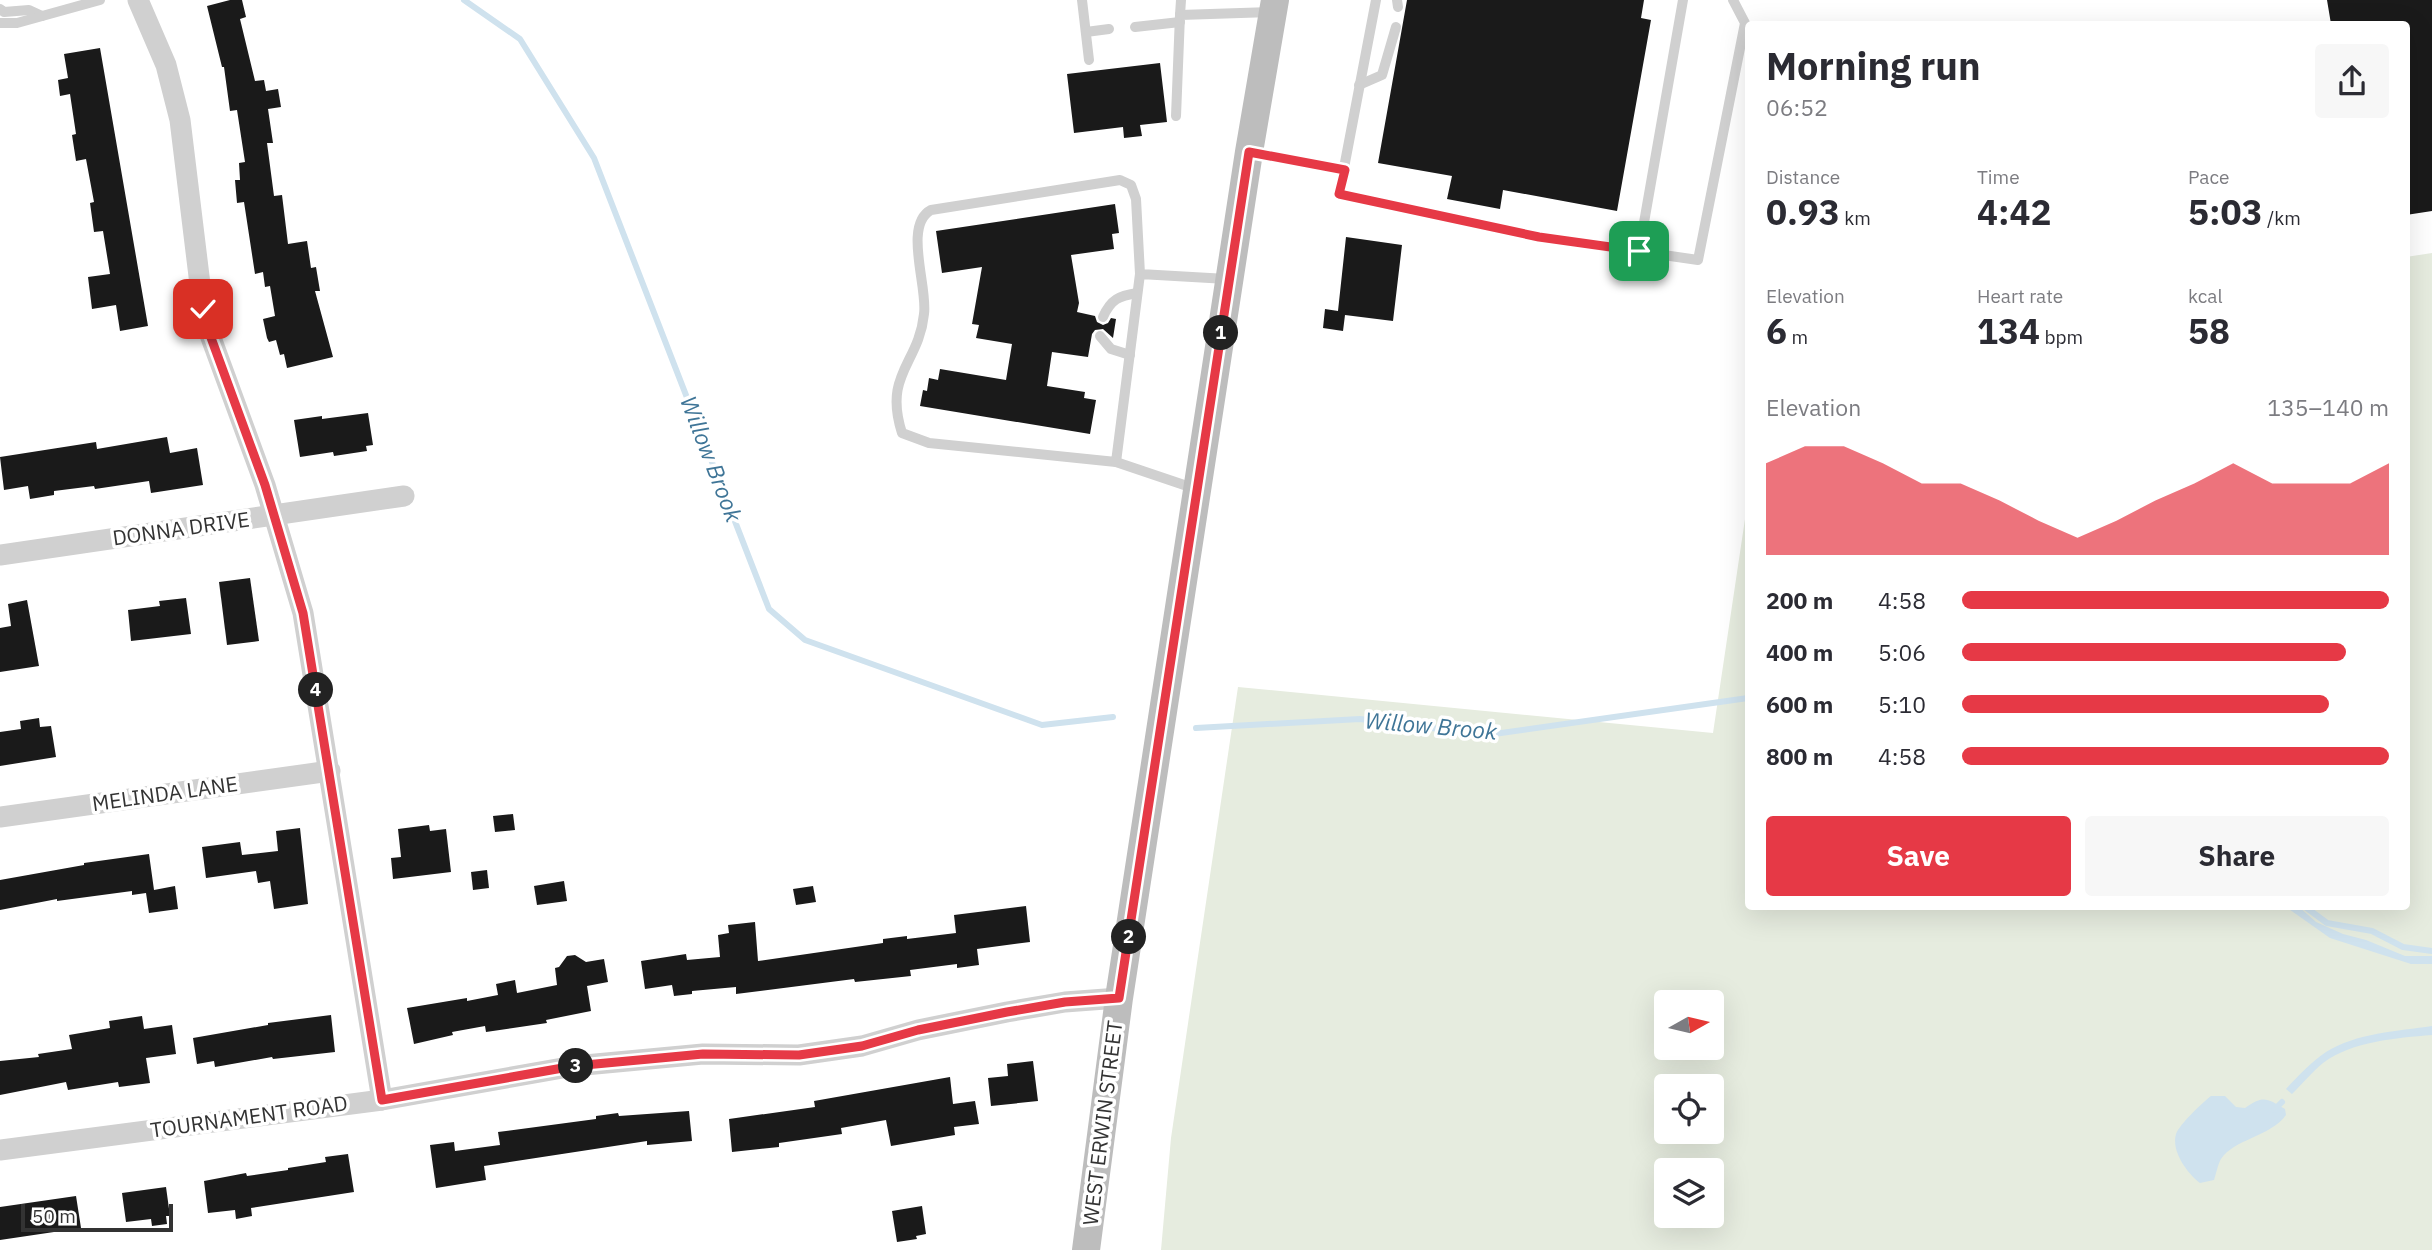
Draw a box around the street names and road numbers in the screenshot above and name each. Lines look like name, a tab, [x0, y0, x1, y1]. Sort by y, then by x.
street label: DONNA DRIVE	[111, 505, 251, 551]
street label: MELINDA LANE	[90, 769, 239, 817]
street label: WEST ERWIN STREET	[1076, 1019, 1128, 1227]
street label: TOURNAMENT ROAD	[148, 1088, 349, 1144]

